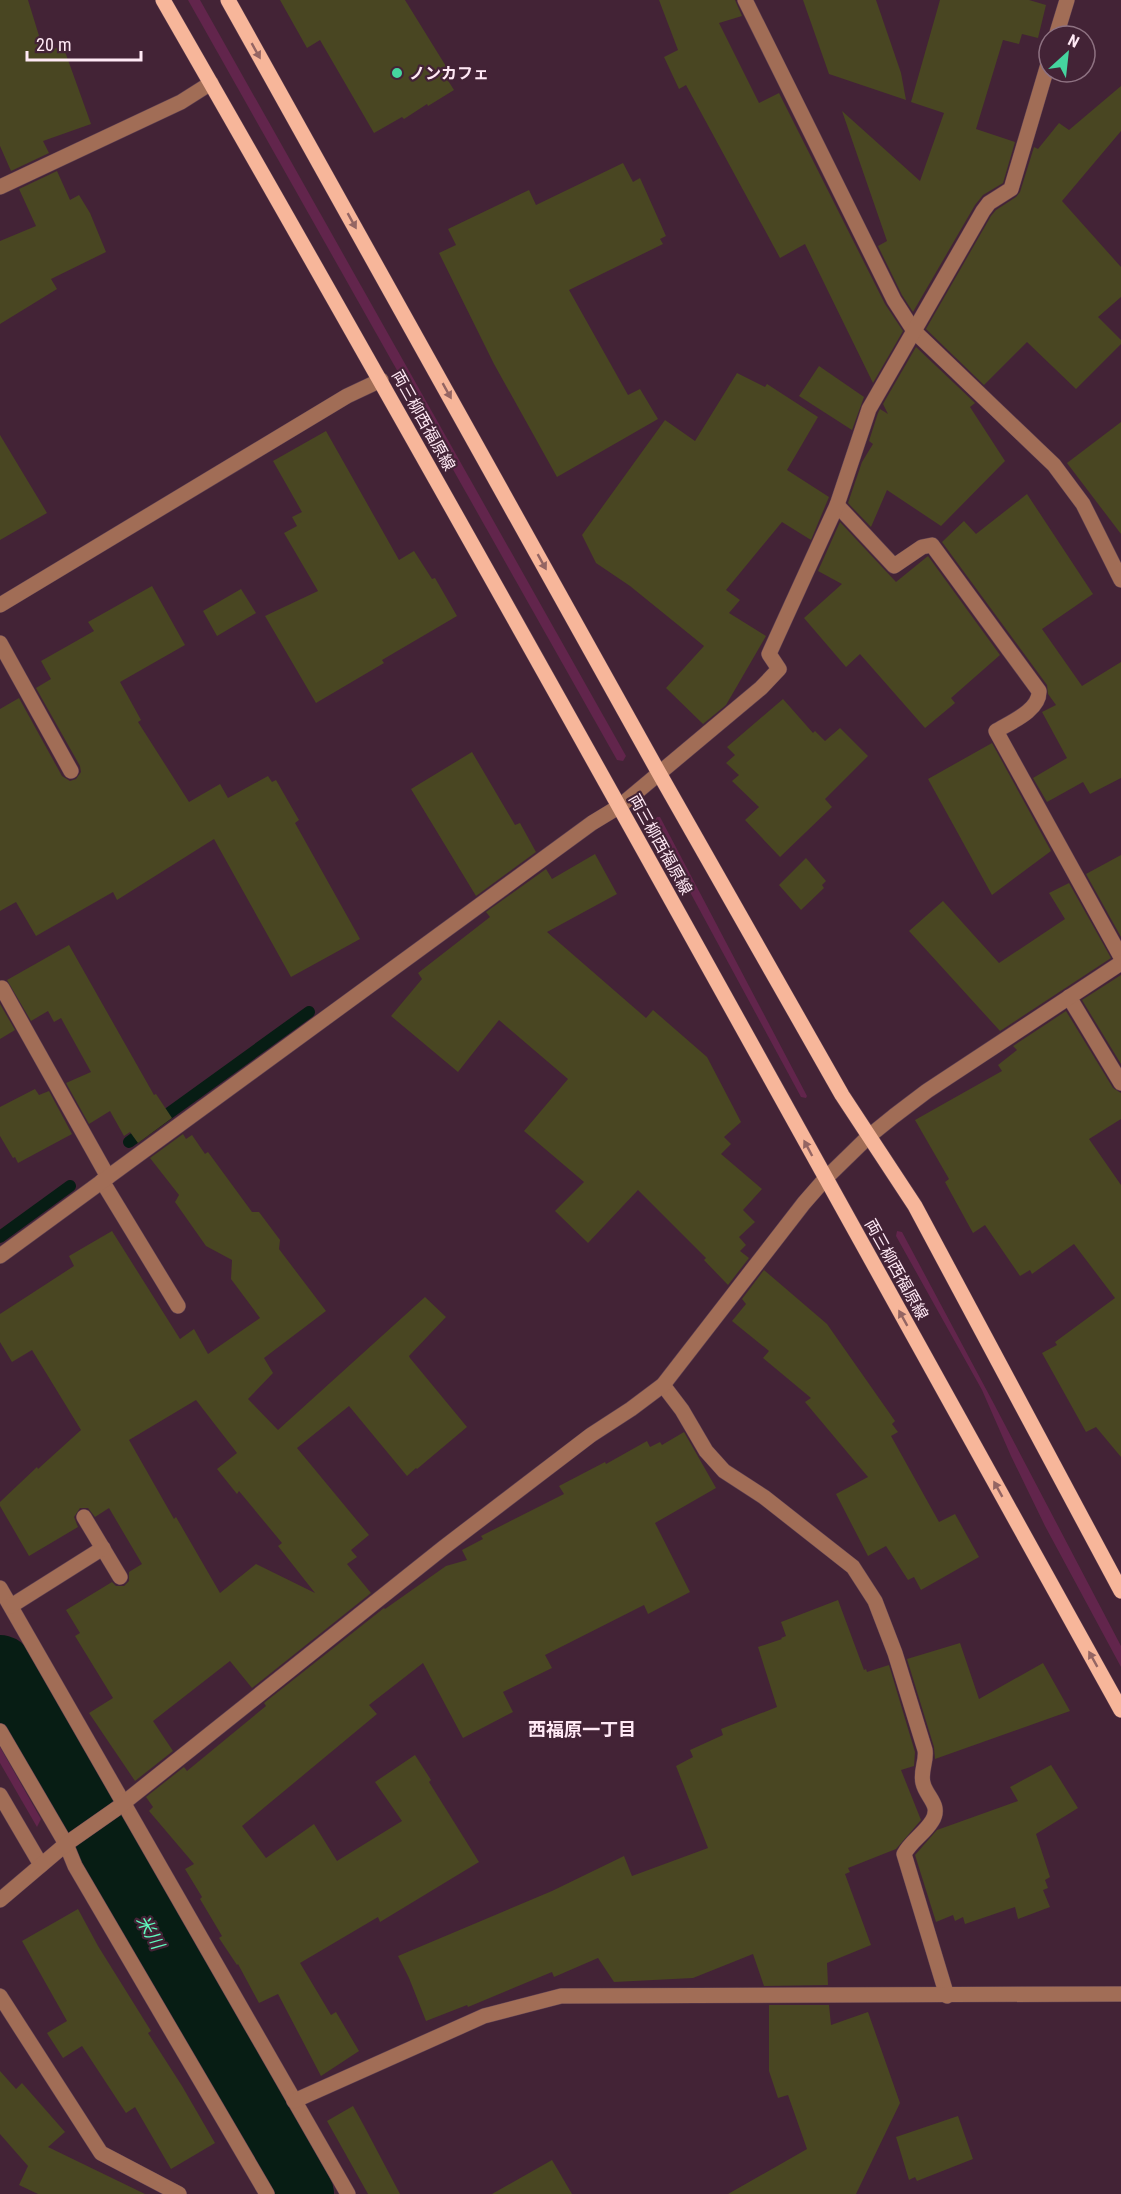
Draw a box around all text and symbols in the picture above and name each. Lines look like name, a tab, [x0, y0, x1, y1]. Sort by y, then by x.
scale bar	[27, 24, 141, 62]
north arrow	[1037, 24, 1097, 84]
text: N	[1065, 30, 1082, 52]
text: 20 m	[36, 34, 71, 55]
one-way arrow	[251, 43, 261, 60]
place label: ノンカフェ	[409, 64, 489, 83]
marker: ノンカフェ	[390, 66, 404, 80]
one-way arrow	[347, 213, 357, 230]
street label: 両三柳西福原線	[388, 367, 459, 474]
one-way arrow	[442, 383, 452, 400]
one-way arrow	[536, 554, 547, 570]
street label: 両三柳西福原線	[625, 791, 696, 898]
one-way arrow	[803, 1139, 813, 1156]
street label: 両三柳西福原線	[861, 1216, 932, 1323]
one-way arrow	[898, 1310, 909, 1326]
one-way arrow	[993, 1480, 1003, 1497]
one-way arrow	[1088, 1650, 1098, 1667]
district label: 西福原一丁目	[528, 1719, 636, 1740]
water label: 米川	[132, 1911, 170, 1954]

